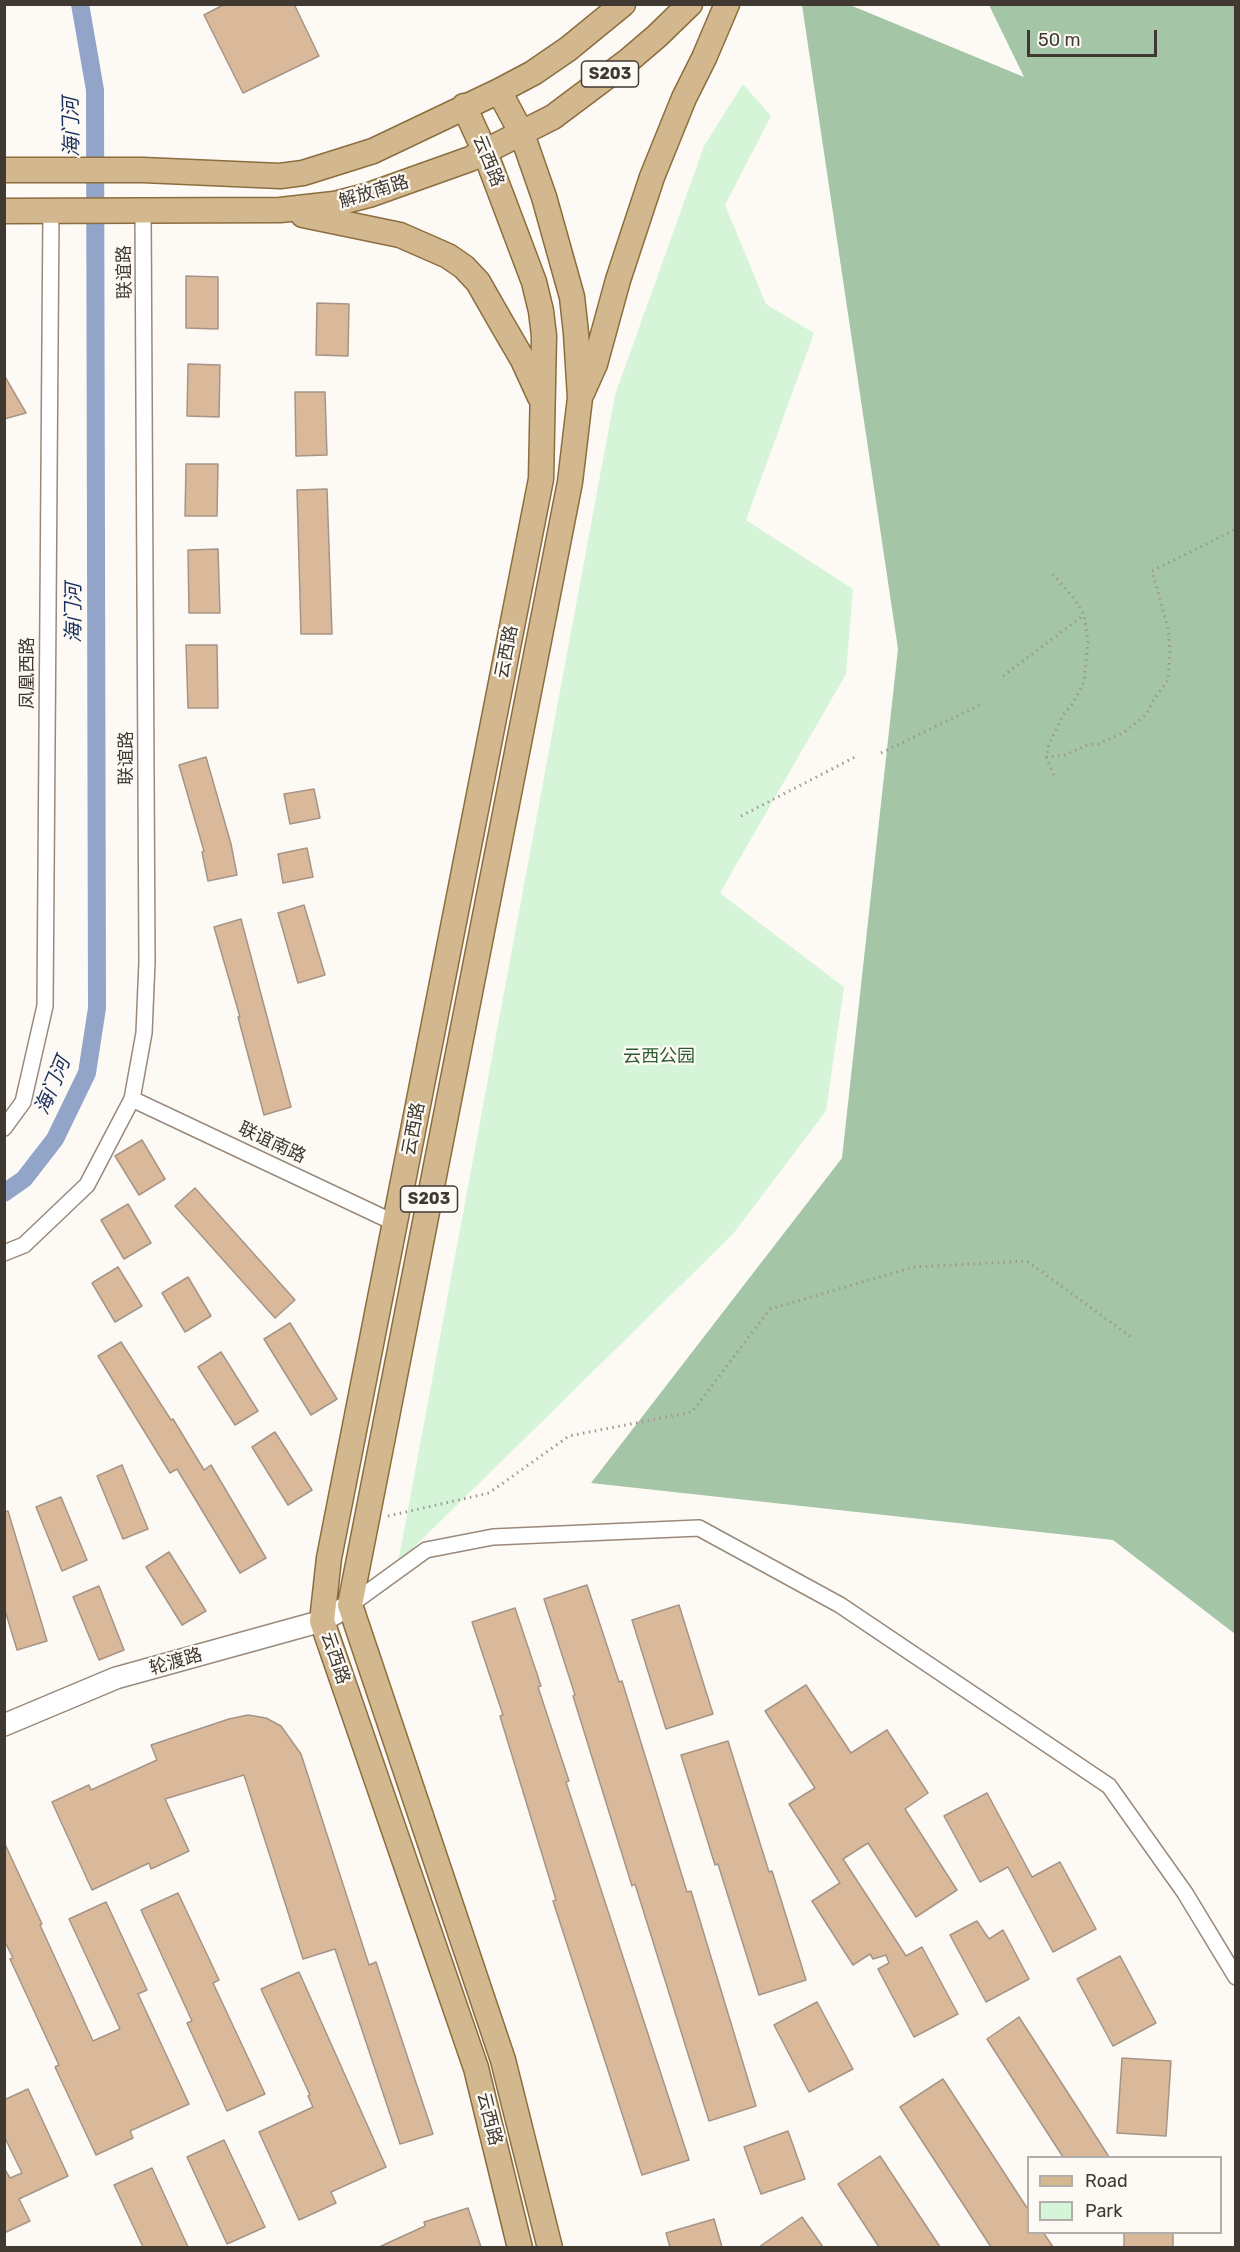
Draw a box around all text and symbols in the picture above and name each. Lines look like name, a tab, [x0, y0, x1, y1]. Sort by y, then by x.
scale bar	[1030, 18, 1160, 56]
text: 50 m	[1038, 29, 1081, 51]
road number: S203	[582, 61, 638, 87]
water label: 海门河	[59, 97, 85, 157]
street label: 云西路	[468, 132, 508, 190]
street label: 解放南路	[336, 171, 412, 213]
street label: 联谊路	[114, 245, 136, 299]
water label: 海门河	[62, 583, 86, 643]
street label: 云西路	[491, 623, 523, 681]
street label: 凤凰西路	[17, 637, 39, 709]
street label: 联谊路	[116, 731, 138, 785]
park label: 云西公园	[623, 1046, 695, 1068]
water label: 海门河	[30, 1054, 76, 1118]
street label: 云西路	[398, 1100, 430, 1158]
street label: 联谊南路	[235, 1118, 309, 1168]
road number: S203	[400, 1186, 458, 1212]
street label: 云西路	[316, 1629, 354, 1687]
street label: 轮渡路	[147, 1644, 205, 1680]
street label: 云西路	[472, 2090, 506, 2148]
legend	[1027, 2156, 1222, 2234]
text: Road	[1085, 2170, 1128, 2192]
text: Park	[1085, 2200, 1122, 2222]

